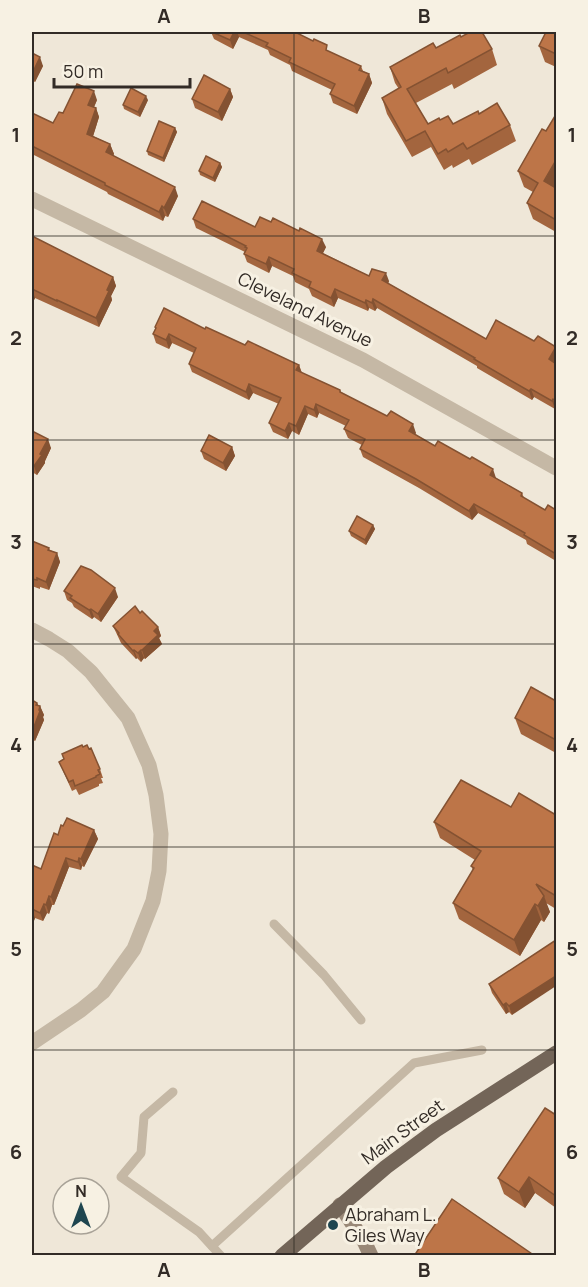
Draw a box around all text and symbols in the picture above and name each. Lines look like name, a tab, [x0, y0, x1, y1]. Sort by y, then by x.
text: A	[157, 2, 171, 29]
text: B	[418, 2, 431, 29]
scale bar	[54, 51, 190, 89]
text: 50 m	[63, 59, 103, 83]
text: 1	[12, 121, 20, 148]
text: 1	[568, 121, 576, 148]
street label: Cleveland Avenue	[234, 266, 377, 352]
text: 2	[10, 324, 22, 351]
text: 2	[566, 324, 578, 351]
text: 3	[10, 528, 22, 555]
text: 3	[566, 528, 578, 555]
text: 4	[10, 731, 22, 758]
text: 4	[566, 731, 578, 758]
text: 5	[10, 935, 22, 962]
text: 5	[566, 935, 578, 962]
street label: Main Street	[356, 1093, 449, 1169]
text: 6	[10, 1138, 22, 1165]
text: 6	[566, 1138, 578, 1165]
north arrow	[51, 1176, 111, 1236]
text: N	[75, 1180, 87, 1202]
place label: Abraham L. Giles Way	[345, 1202, 437, 1247]
marker: Abraham L. Giles Way	[326, 1218, 340, 1232]
text: A	[157, 1256, 171, 1283]
text: B	[418, 1256, 431, 1283]

